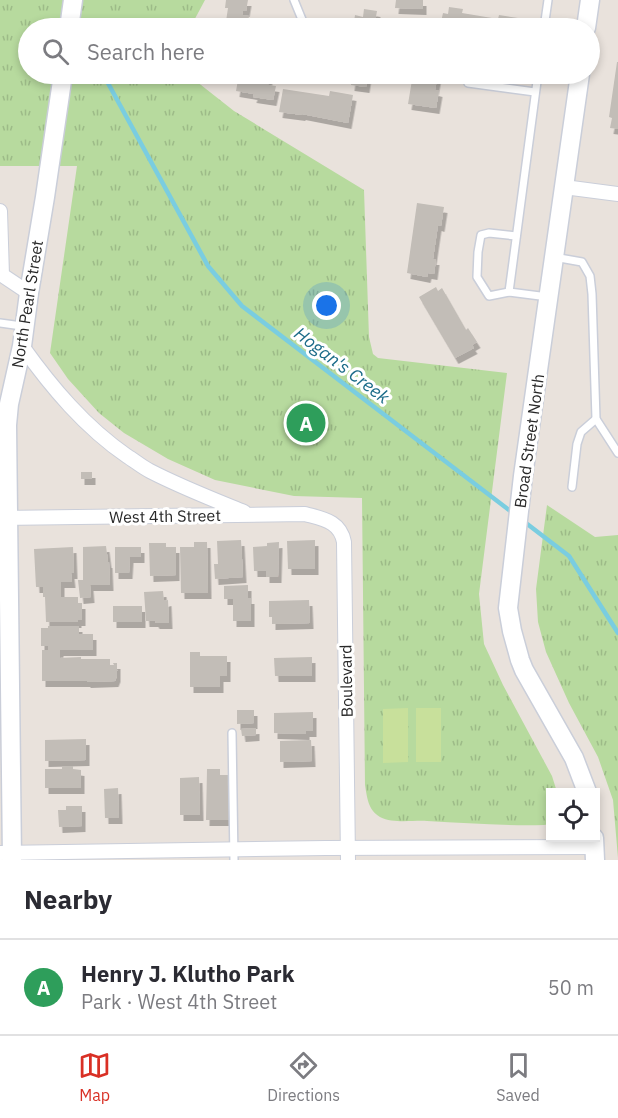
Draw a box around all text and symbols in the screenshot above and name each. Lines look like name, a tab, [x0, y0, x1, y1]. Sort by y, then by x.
search box	[18, 18, 600, 84]
icon: search	[39, 35, 72, 68]
text: Search here	[87, 37, 205, 66]
street label: North Pearl Street	[7, 239, 47, 369]
your location	[312, 291, 341, 320]
water label: Hogan's Creek	[290, 322, 395, 409]
street label: Broad Street North	[510, 373, 548, 509]
pin: A	[286, 400, 326, 446]
street label: West 4th Street	[109, 505, 221, 527]
street label: Boulevard	[335, 644, 357, 718]
map controls	[546, 788, 600, 842]
button: locate	[546, 788, 600, 842]
text: Nearby	[24, 882, 112, 916]
text: Henry J. Klutho Park	[81, 959, 294, 988]
text: A	[37, 974, 50, 1001]
text: 50 m	[548, 974, 594, 1001]
text: Park · West 4th Street	[81, 988, 277, 1015]
tab: Map	[78, 1049, 111, 1105]
tab: Directions	[267, 1049, 340, 1105]
tab: Saved	[496, 1049, 540, 1105]

